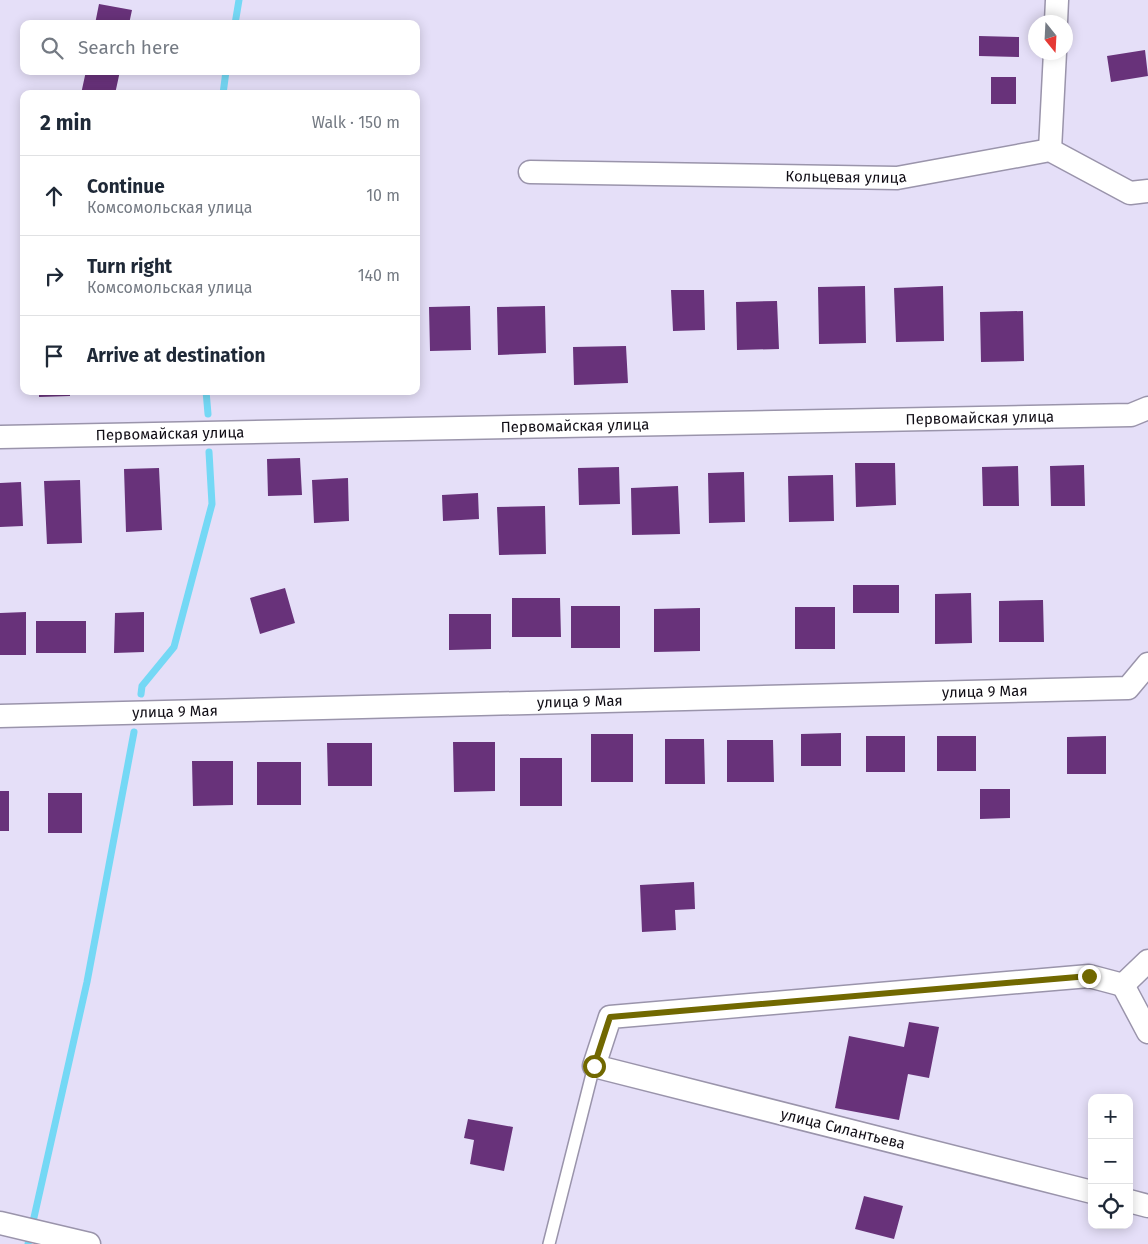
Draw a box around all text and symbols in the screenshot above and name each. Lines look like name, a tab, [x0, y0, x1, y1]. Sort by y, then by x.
north arrow	[1028, 15, 1073, 60]
search box	[20, 20, 420, 75]
icon: search	[38, 34, 66, 62]
text: Search here	[78, 36, 179, 59]
text: 2 min	[40, 110, 92, 136]
text: Walk · 150 m	[312, 113, 400, 132]
street label: Кольцевая улица	[785, 167, 908, 187]
text: Continue	[87, 175, 165, 198]
icon: ahead	[40, 182, 68, 210]
text: 10 m	[366, 186, 400, 205]
text: Комсомольская улица	[87, 198, 252, 217]
text: Turn right	[87, 255, 172, 278]
icon: right	[40, 262, 68, 290]
text: 140 m	[358, 266, 400, 285]
text: Комсомольская улица	[87, 278, 252, 297]
icon: arrive	[40, 342, 68, 370]
text: Arrive at destination	[87, 344, 266, 367]
street label: Первомайская улица	[905, 407, 1054, 428]
street label: Первомайская улица	[500, 415, 649, 436]
street label: Первомайская улица	[95, 423, 244, 444]
street label: улица 9 Мая	[942, 681, 1028, 702]
street label: улица 9 Мая	[537, 692, 623, 712]
street label: улица 9 Мая	[132, 702, 218, 722]
route end	[1078, 965, 1101, 988]
route start	[583, 1055, 606, 1078]
map controls	[1088, 1094, 1133, 1229]
button: +	[1088, 1094, 1133, 1139]
street label: улица Силантьева	[779, 1105, 907, 1153]
button: −	[1088, 1139, 1133, 1184]
button: locate	[1088, 1184, 1133, 1229]

